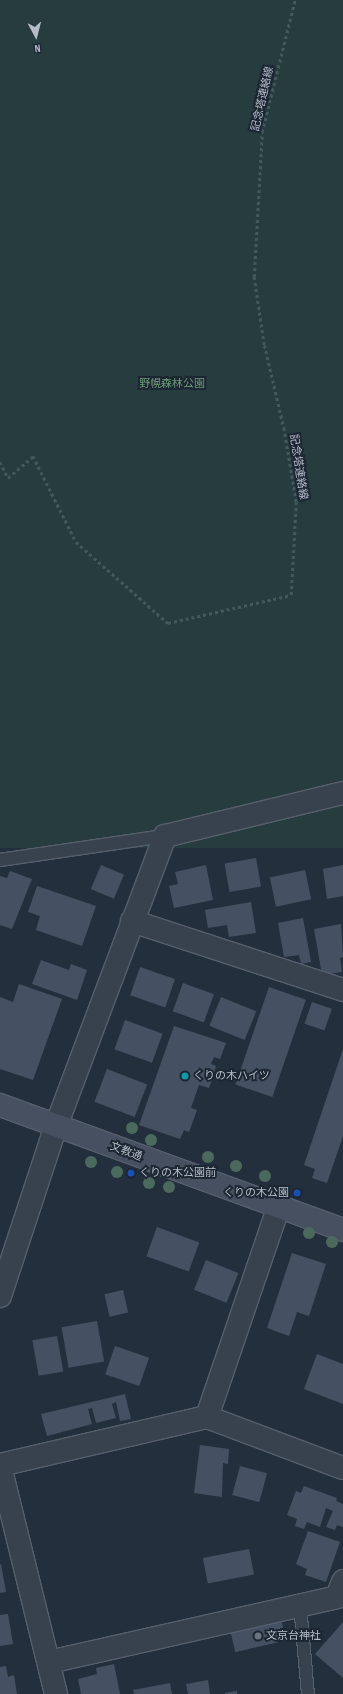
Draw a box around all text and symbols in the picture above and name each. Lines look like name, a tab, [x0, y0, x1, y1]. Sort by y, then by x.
north arrow	[16, 16, 56, 56]
text: N	[34, 42, 41, 55]
street label: 記念塔連絡線	[249, 65, 277, 133]
park label: 野幌森林公園	[139, 377, 205, 391]
street label: 記念塔連絡線	[286, 433, 310, 501]
place label: くりの木ハイツ	[193, 1069, 270, 1083]
marker: くりの木ハイツ	[180, 1071, 190, 1081]
street label: 文教通	[108, 1140, 144, 1164]
place label: くりの木公園前	[139, 1166, 216, 1180]
marker: くりの木公園前	[126, 1168, 136, 1178]
place label: くりの木公園	[223, 1186, 289, 1200]
marker: くりの木公園	[292, 1188, 302, 1198]
place label: 文京台神社	[266, 1629, 321, 1643]
marker: 文京台神社	[253, 1631, 263, 1641]

